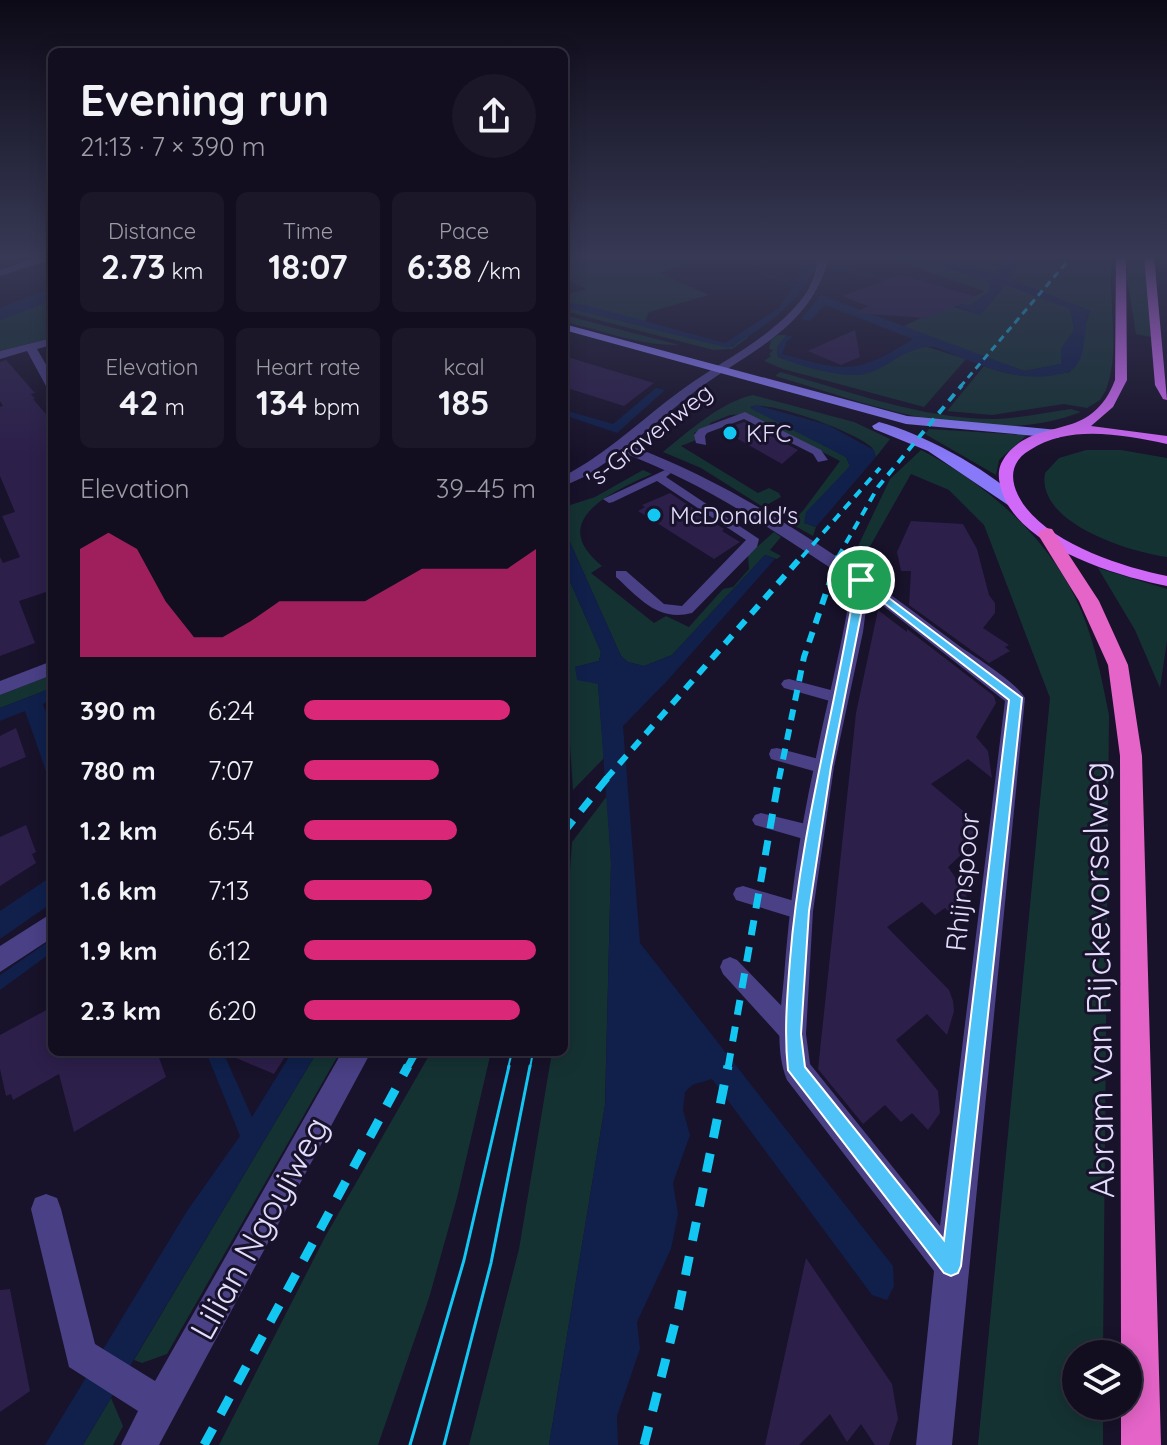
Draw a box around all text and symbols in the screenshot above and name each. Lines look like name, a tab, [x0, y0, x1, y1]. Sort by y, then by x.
text: Evening run	[80, 72, 329, 127]
button: share	[452, 74, 536, 158]
text: 21:13 · 7 × 390 m	[80, 130, 265, 163]
text: Distance	[108, 217, 196, 245]
text: Time	[283, 217, 333, 245]
text: Pace	[439, 217, 489, 245]
text: 2.73	[101, 245, 165, 288]
text: 18:07	[268, 245, 348, 288]
text: 6:38	[407, 245, 472, 288]
text: km	[165, 257, 203, 285]
text: /km	[472, 257, 521, 285]
text: Elevation	[106, 353, 198, 381]
text: Heart rate	[256, 353, 360, 381]
text: kcal	[443, 353, 485, 381]
street label: 's-Gravenweg	[580, 377, 718, 493]
text: 42	[119, 381, 159, 424]
text: 134	[256, 381, 307, 424]
text: 185	[438, 381, 490, 424]
text: m	[159, 393, 185, 421]
text: bpm	[307, 393, 360, 421]
place label: KFC	[746, 418, 791, 448]
marker: KFC	[721, 424, 739, 442]
text: Elevation	[80, 472, 190, 505]
text: 39–45 m	[436, 472, 536, 505]
place label: McDonald's	[670, 500, 798, 530]
marker: McDonald's	[645, 506, 663, 524]
pin	[827, 546, 895, 614]
icon: arrive	[839, 558, 883, 602]
text: 390 m	[80, 694, 156, 727]
text: 6:24	[208, 694, 255, 727]
text: 780 m	[80, 754, 156, 787]
text: 7:07	[208, 754, 254, 787]
street label: Abram van Rijckevorselweg	[1073, 761, 1123, 1199]
street label: Rhijnspoor	[937, 811, 987, 953]
text: 1.2 km	[80, 814, 157, 847]
text: 6:54	[208, 814, 255, 847]
text: 1.6 km	[80, 874, 157, 907]
text: 7:13	[208, 874, 249, 907]
text: 1.9 km	[80, 934, 157, 967]
text: 6:12	[208, 934, 251, 967]
text: 2.3 km	[80, 994, 161, 1027]
text: 6:20	[208, 994, 257, 1027]
street label: Lilian Ngoyiweg	[180, 1109, 338, 1347]
map controls	[1062, 1340, 1142, 1420]
button: layers	[1062, 1340, 1142, 1420]

